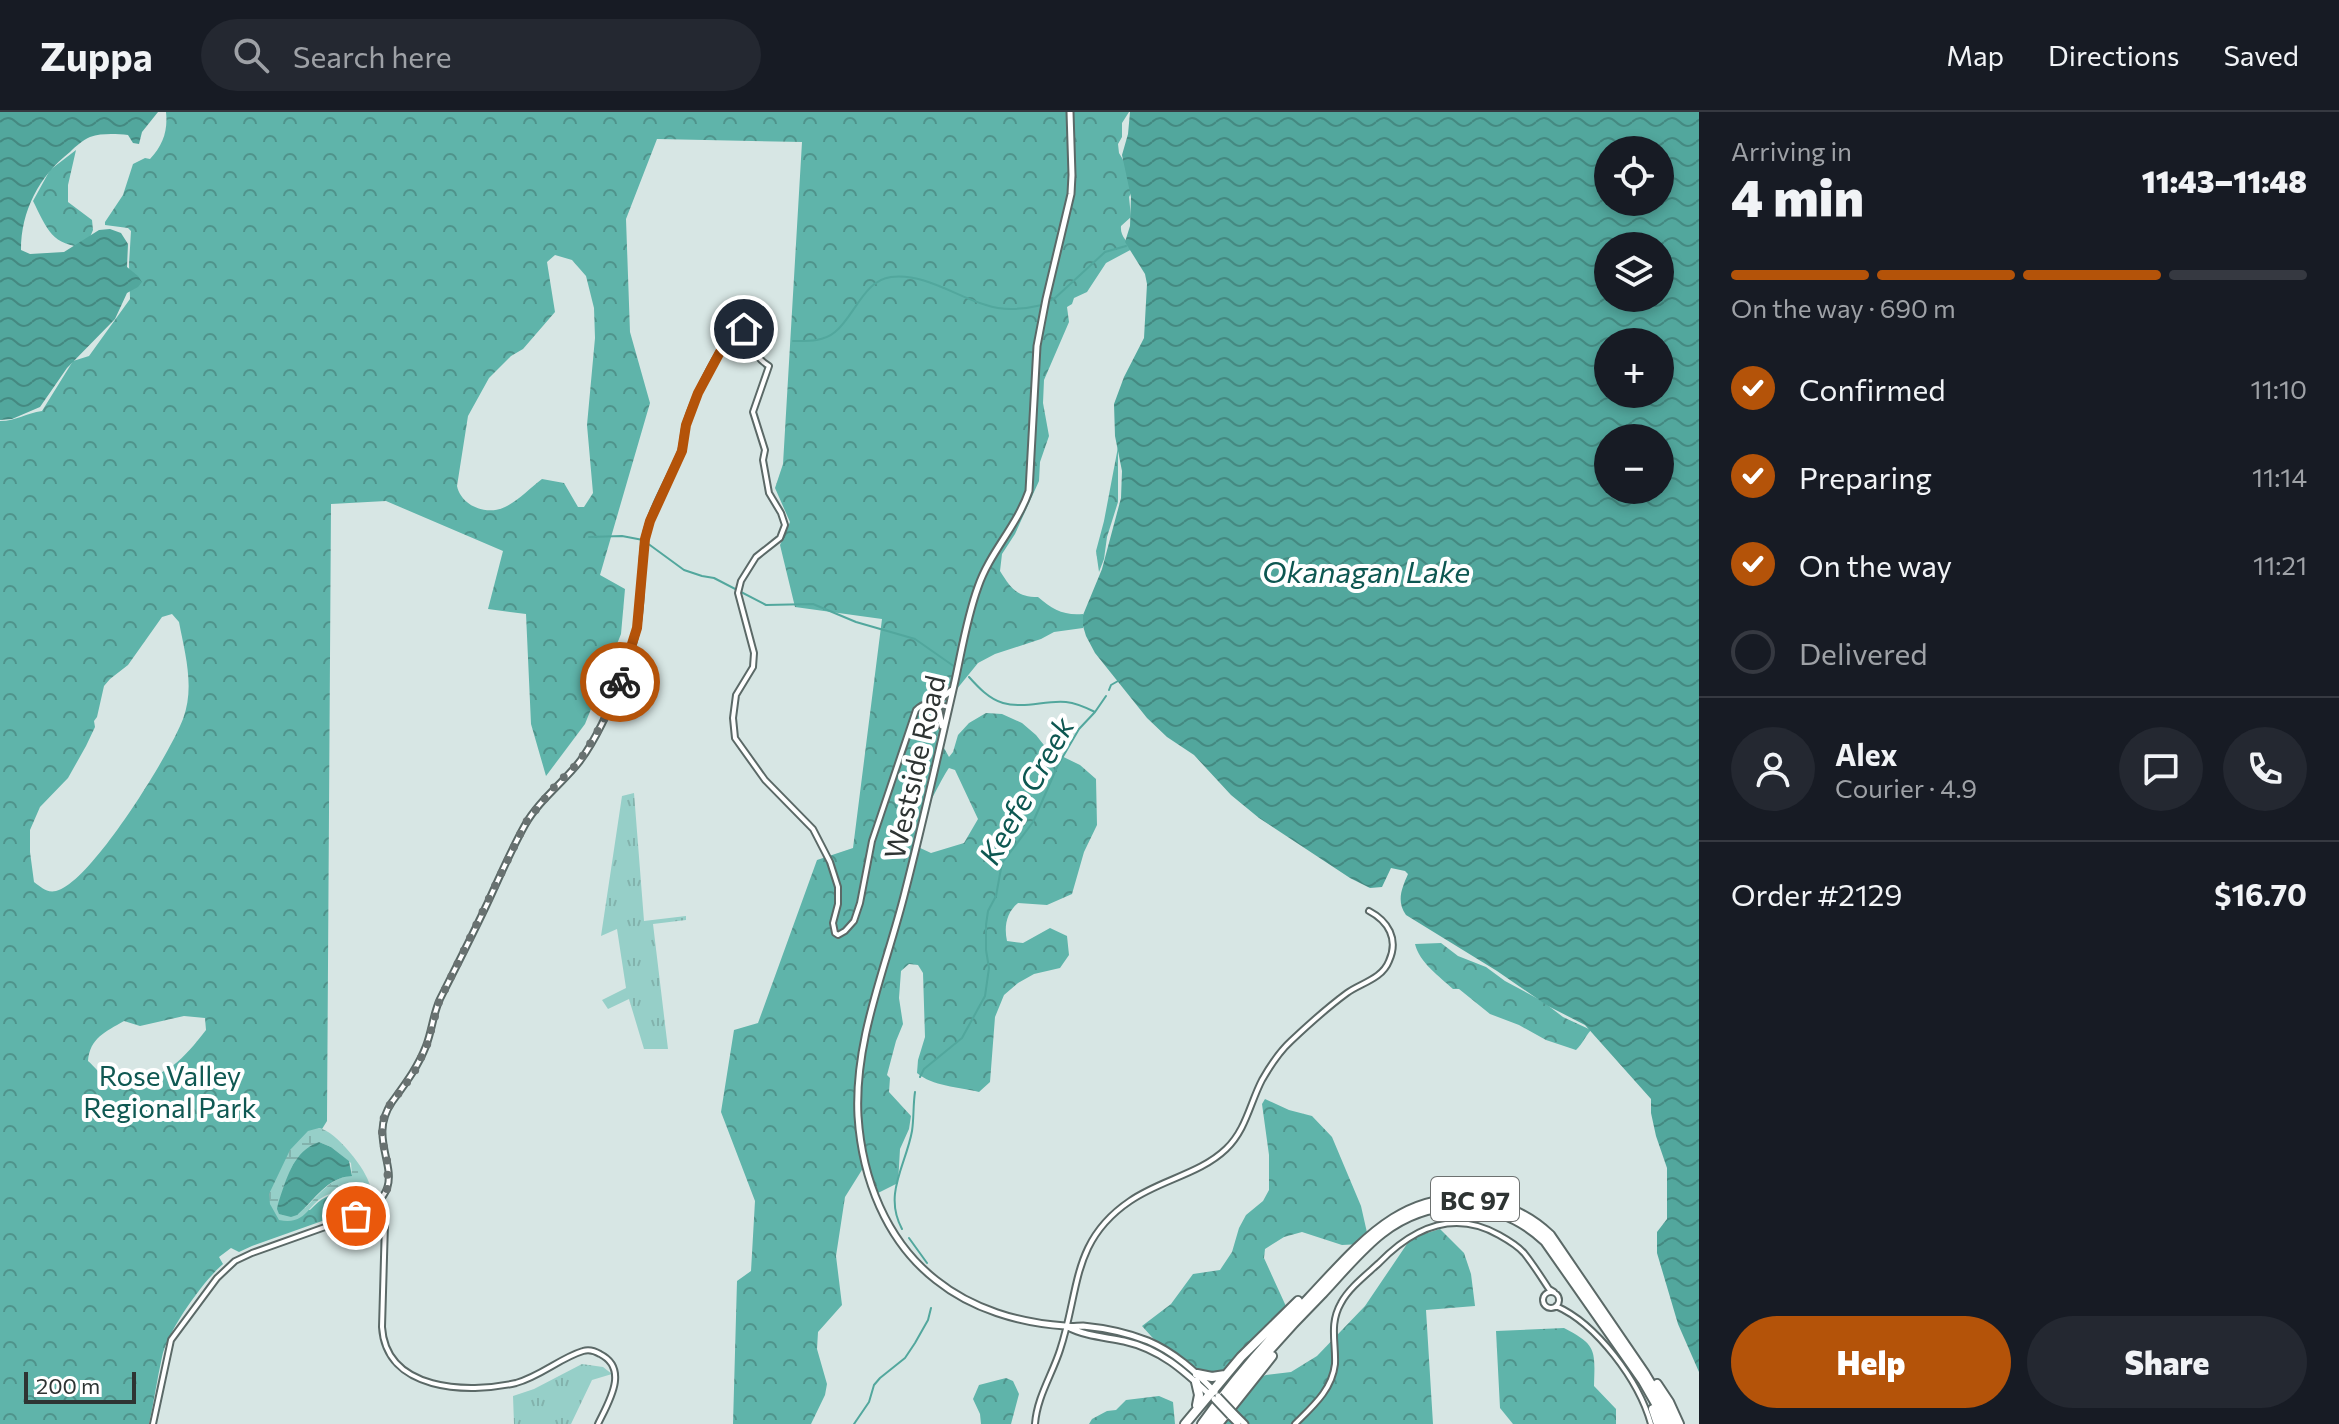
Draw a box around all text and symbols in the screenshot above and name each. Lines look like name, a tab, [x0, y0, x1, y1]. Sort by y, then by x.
search box	[201, 19, 761, 91]
text: Zuppa	[40, 32, 153, 79]
icon: search	[229, 33, 273, 77]
text: Search here	[293, 37, 451, 74]
text: Map	[1946, 38, 2004, 72]
text: Directions	[2048, 38, 2179, 72]
text: Saved	[2223, 38, 2299, 72]
text: Arriving in	[1731, 135, 1852, 166]
map controls	[1594, 136, 1674, 504]
button: locate	[1594, 136, 1674, 216]
text: 11:43–11:48	[2142, 162, 2307, 199]
text: 4 min	[1731, 164, 1864, 228]
button: layers	[1594, 232, 1674, 312]
text: On the way · 690 m	[1731, 292, 1956, 323]
pin	[710, 295, 778, 363]
icon: home	[722, 307, 766, 351]
button: +	[1594, 328, 1674, 408]
icon: check	[1731, 366, 1775, 410]
text: Confirmed	[1799, 370, 1946, 407]
text: 11:10	[2251, 373, 2307, 404]
button: −	[1594, 424, 1674, 504]
icon: check	[1731, 454, 1775, 498]
text: Preparing	[1799, 458, 1932, 495]
text: 11:14	[2252, 461, 2307, 492]
icon: check	[1731, 542, 1775, 586]
text: On the way	[1799, 546, 1952, 583]
text: 11:21	[2253, 549, 2307, 580]
water label: Okanagan Lake	[1262, 552, 1470, 589]
text: Delivered	[1799, 634, 1928, 671]
courier	[580, 642, 660, 722]
icon: bike	[598, 660, 642, 704]
street label: Westside Road	[876, 672, 952, 862]
water label: Keefe Creek	[969, 709, 1081, 870]
button: person	[1731, 727, 1815, 811]
button: chat	[2119, 727, 2203, 811]
button: phone	[2223, 727, 2307, 811]
text: Alex	[1835, 735, 1898, 772]
text: Courier · 4.9	[1835, 772, 1977, 803]
text: Order #2129	[1731, 875, 1903, 912]
text: $16.70	[2214, 875, 2307, 912]
park label: Rose Valley Regional Park	[83, 1058, 257, 1124]
road number: BC 97	[1431, 1177, 1519, 1221]
pin	[322, 1182, 390, 1250]
icon: bag	[334, 1194, 378, 1238]
button: Help	[1731, 1316, 2011, 1408]
button: Share	[2027, 1316, 2307, 1408]
scale bar	[24, 1368, 136, 1404]
text: 200 m	[36, 1372, 100, 1399]

